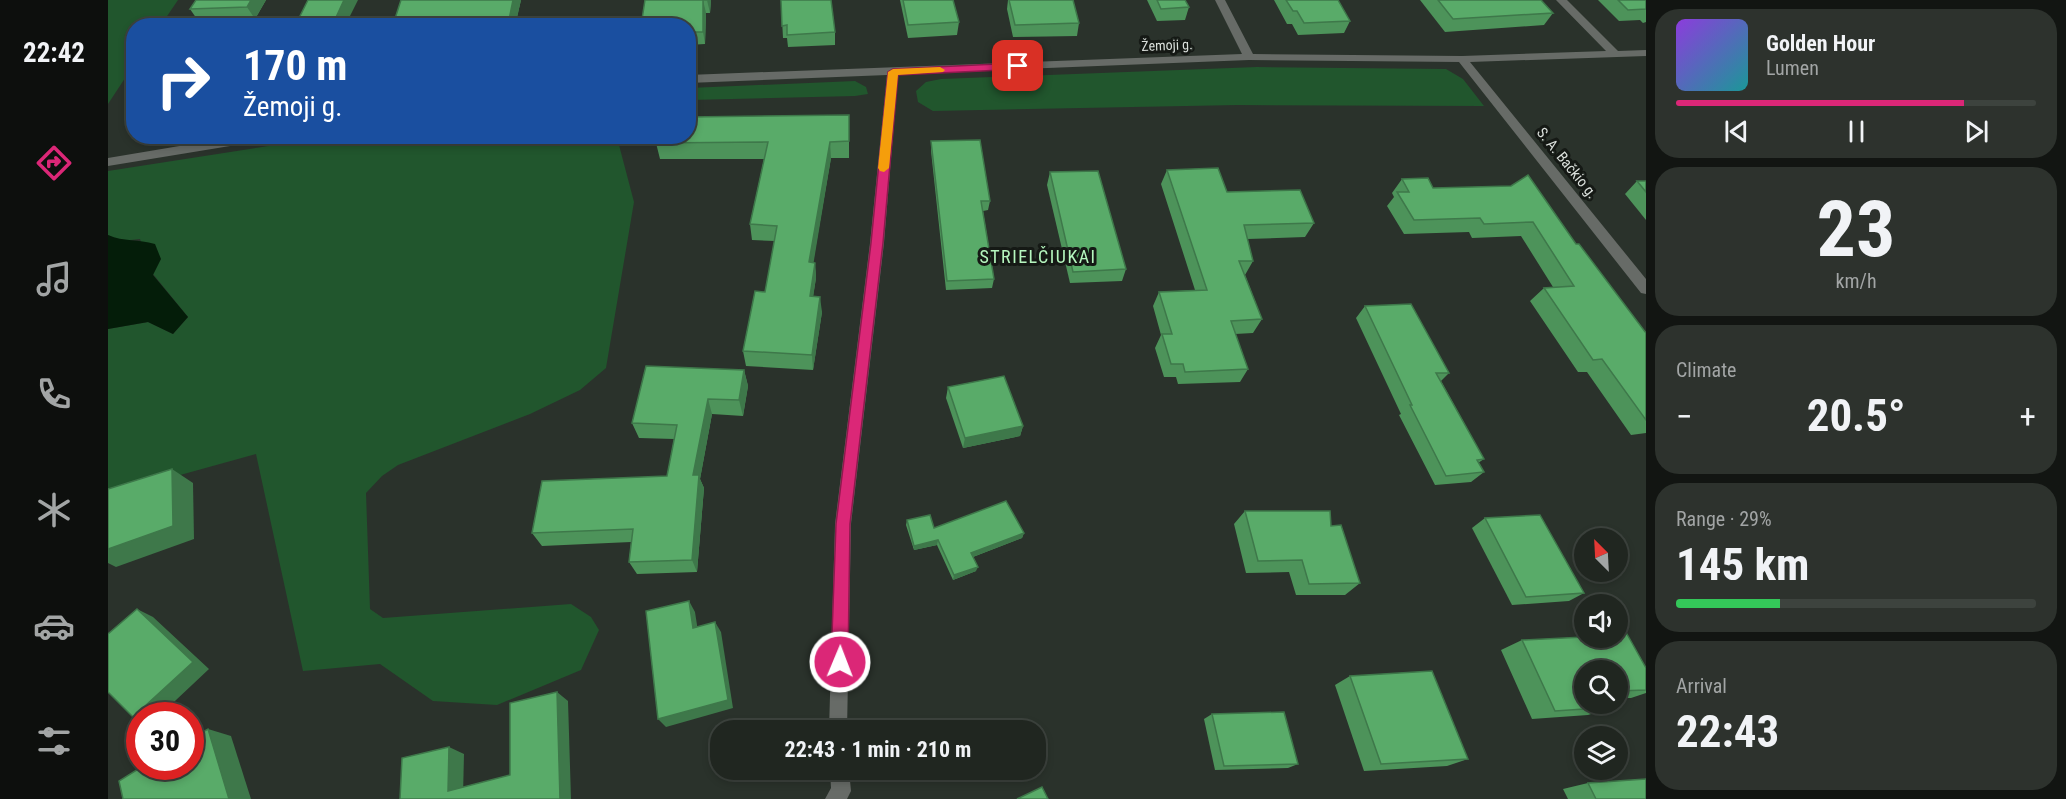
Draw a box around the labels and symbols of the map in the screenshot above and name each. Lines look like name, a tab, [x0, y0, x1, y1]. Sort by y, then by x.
street label: Žemoji g.	[1141, 35, 1193, 54]
pin	[992, 40, 1043, 91]
street label: S. A. Bačkio g.	[1533, 124, 1601, 202]
district label: STRIELČIUKAI	[979, 246, 1097, 267]
north arrow	[1574, 528, 1628, 582]
position arrow	[808, 630, 872, 694]
speed limit sign: 30	[126, 702, 204, 780]

